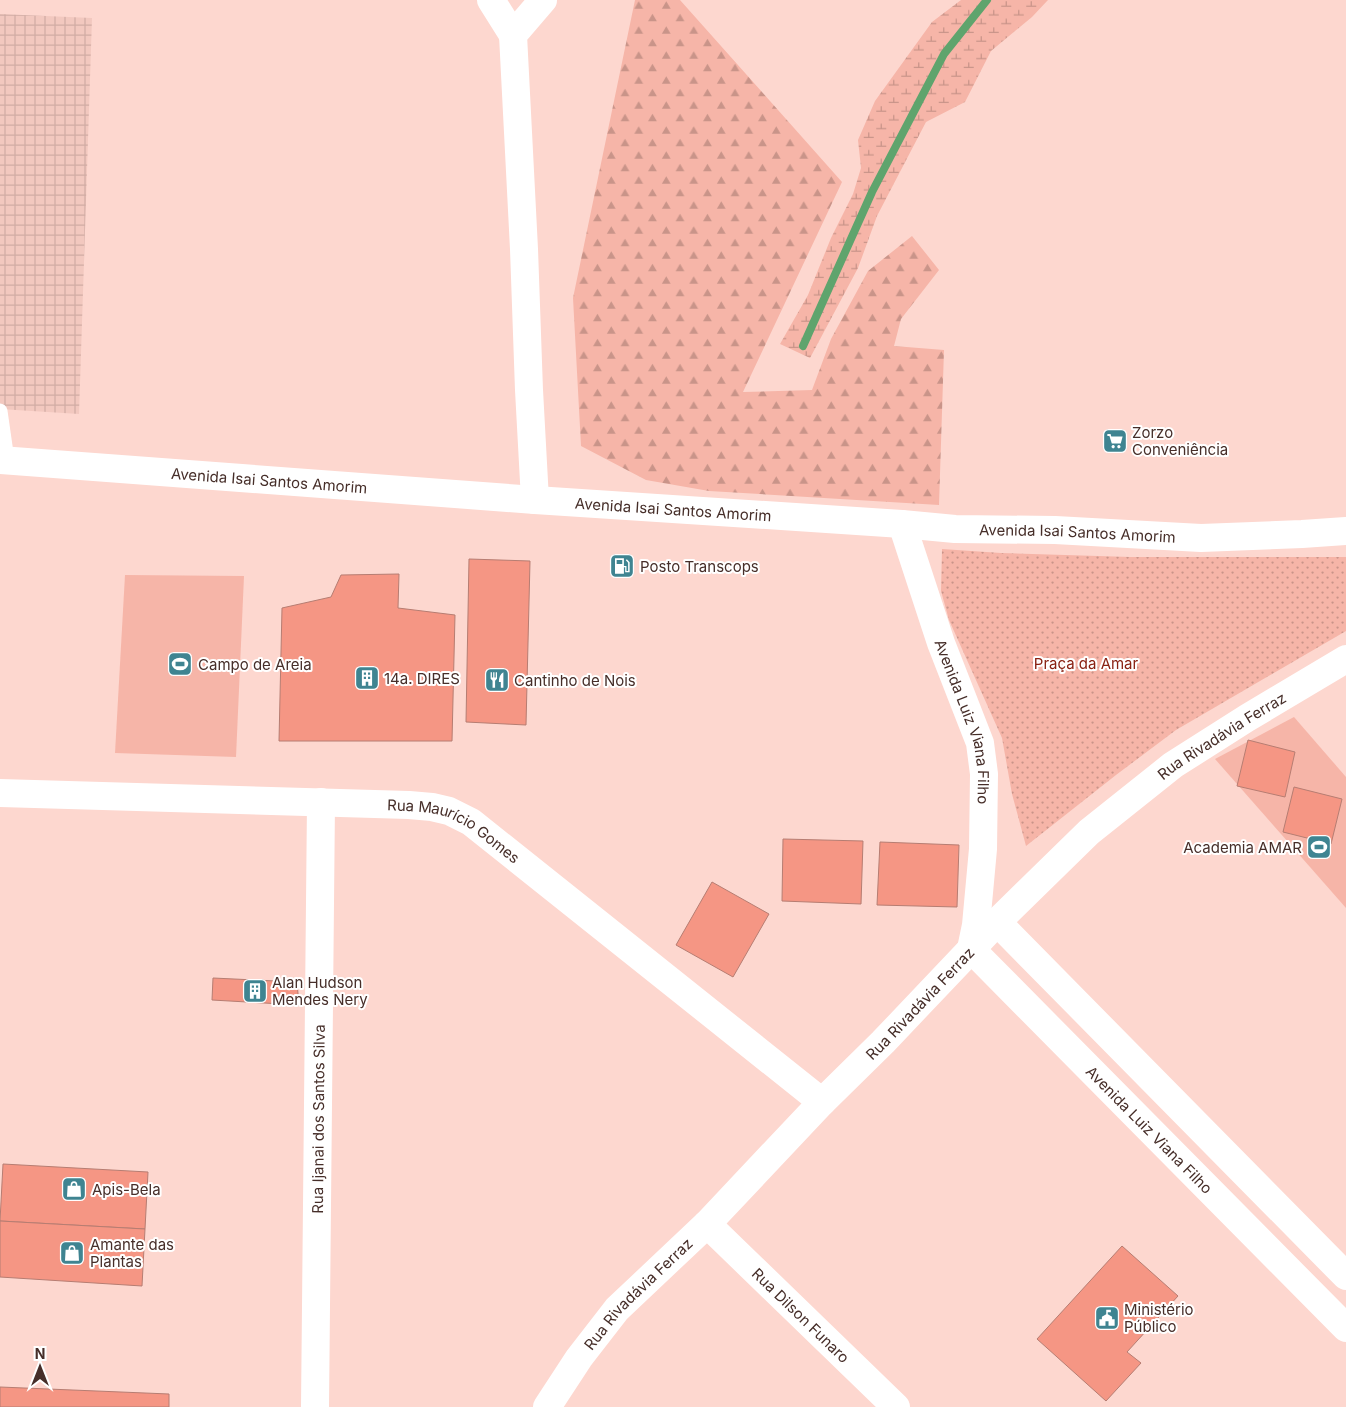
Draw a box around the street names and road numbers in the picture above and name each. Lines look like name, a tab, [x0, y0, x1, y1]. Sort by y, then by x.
street label: Avenida Isai Santos Amorim	[170, 463, 368, 497]
street label: Avenida Isai Santos Amorim	[574, 493, 772, 525]
street label: Avenida Isai Santos Amorim	[979, 520, 1176, 546]
street label: Avenida Luiz Viana Filho	[931, 636, 994, 804]
street label: Rua Rivadávia Ferraz	[1153, 688, 1289, 783]
street label: Rua Maurício Gomes	[387, 795, 524, 867]
street label: Rua Rivadávia Ferraz	[861, 943, 978, 1063]
street label: Rua Ijanai dos Santos Silva	[307, 1024, 328, 1214]
street label: Avenida Luiz Viana Filho	[1082, 1062, 1217, 1197]
street label: Rua Rivadávia Ferraz	[580, 1234, 696, 1353]
street label: Rua Dilson Funaro	[748, 1264, 854, 1367]

